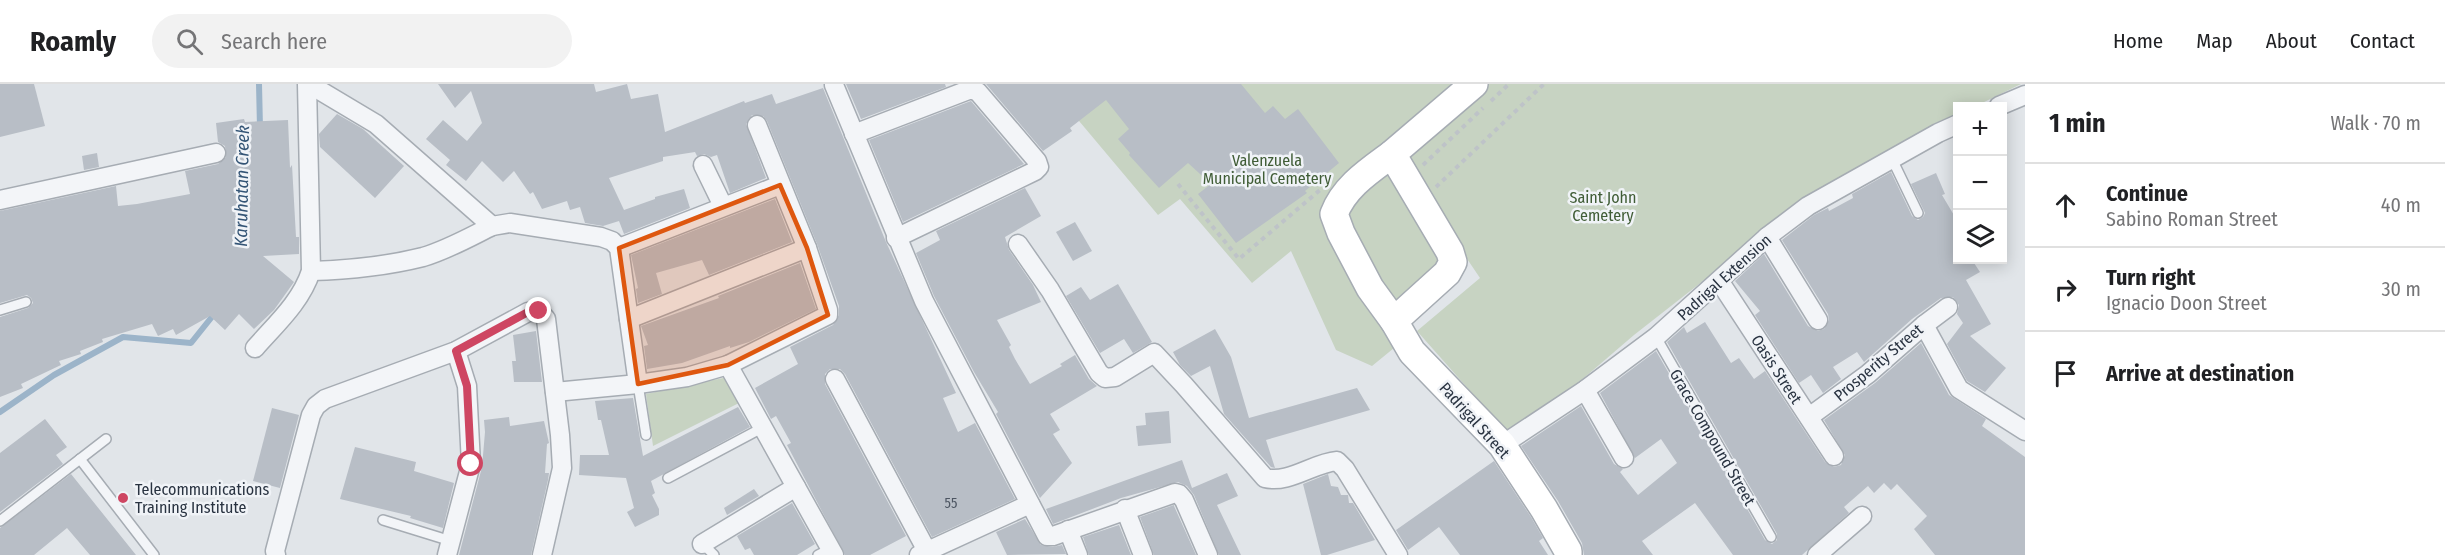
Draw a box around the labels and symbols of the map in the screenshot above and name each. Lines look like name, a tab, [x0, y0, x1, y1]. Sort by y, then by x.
water label: Karuhatan Creek	[230, 125, 254, 247]
park label: Valenzuela Municipal Cemetery	[1203, 151, 1332, 188]
park label: Saint John Cemetery	[1570, 188, 1636, 225]
street label: Padrigal Extension	[1673, 230, 1775, 325]
route end	[525, 297, 551, 323]
street label: Prosperity Street	[1830, 319, 1927, 405]
street label: Oasis Street	[1747, 331, 1806, 408]
street label: Grace Compound Street	[1666, 366, 1760, 509]
street label: Padrigal Street	[1436, 378, 1514, 463]
route start	[457, 450, 483, 476]
place label: Telecommunications Training Institute	[135, 480, 270, 517]
marker: Telecommunications Training Institute	[116, 491, 130, 505]
house number: 55	[945, 495, 957, 512]

